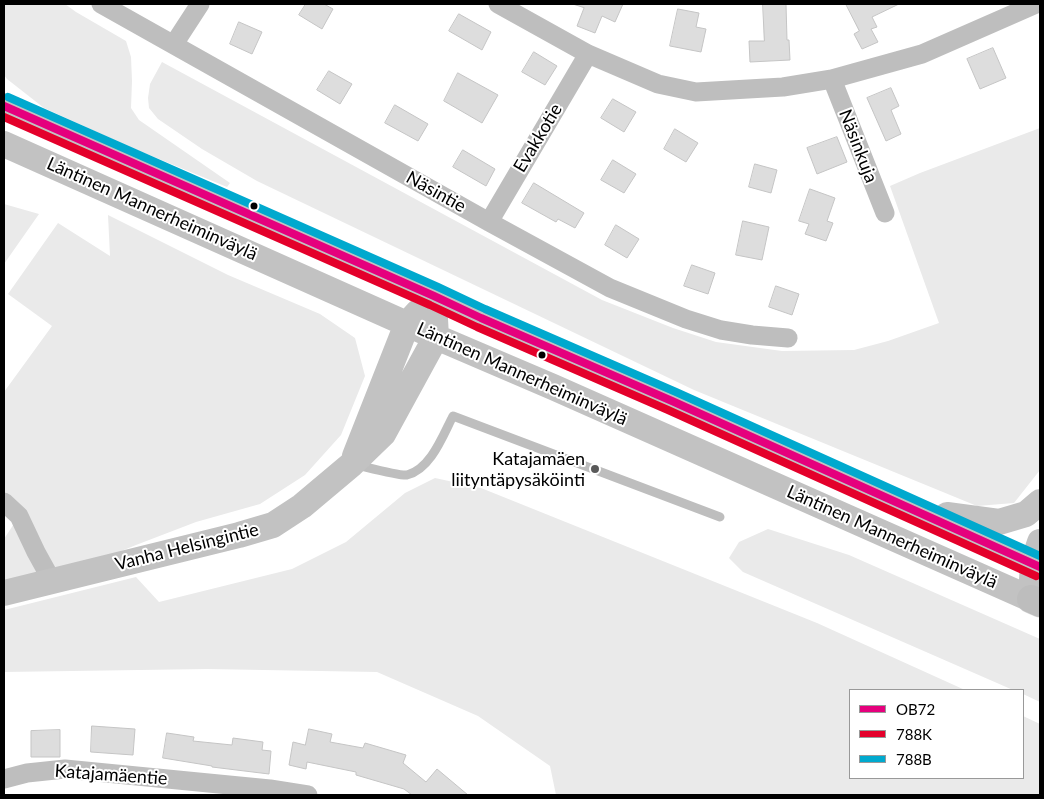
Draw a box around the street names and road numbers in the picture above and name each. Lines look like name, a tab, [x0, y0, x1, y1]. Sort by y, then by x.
street label: Evakkotie	[509, 100, 567, 176]
street label: Näsinkuja	[834, 106, 882, 186]
street label: Läntinen Mannerheiminväylä	[43, 153, 261, 265]
street label: Näsintie	[402, 167, 470, 217]
street label: Läntinen Mannerheiminväylä	[413, 318, 631, 430]
street label: Läntinen Mannerheiminväylä	[783, 481, 1001, 593]
street label: Vanha Helsingintie	[113, 519, 261, 575]
street label: Katajamäentie	[54, 760, 168, 790]

